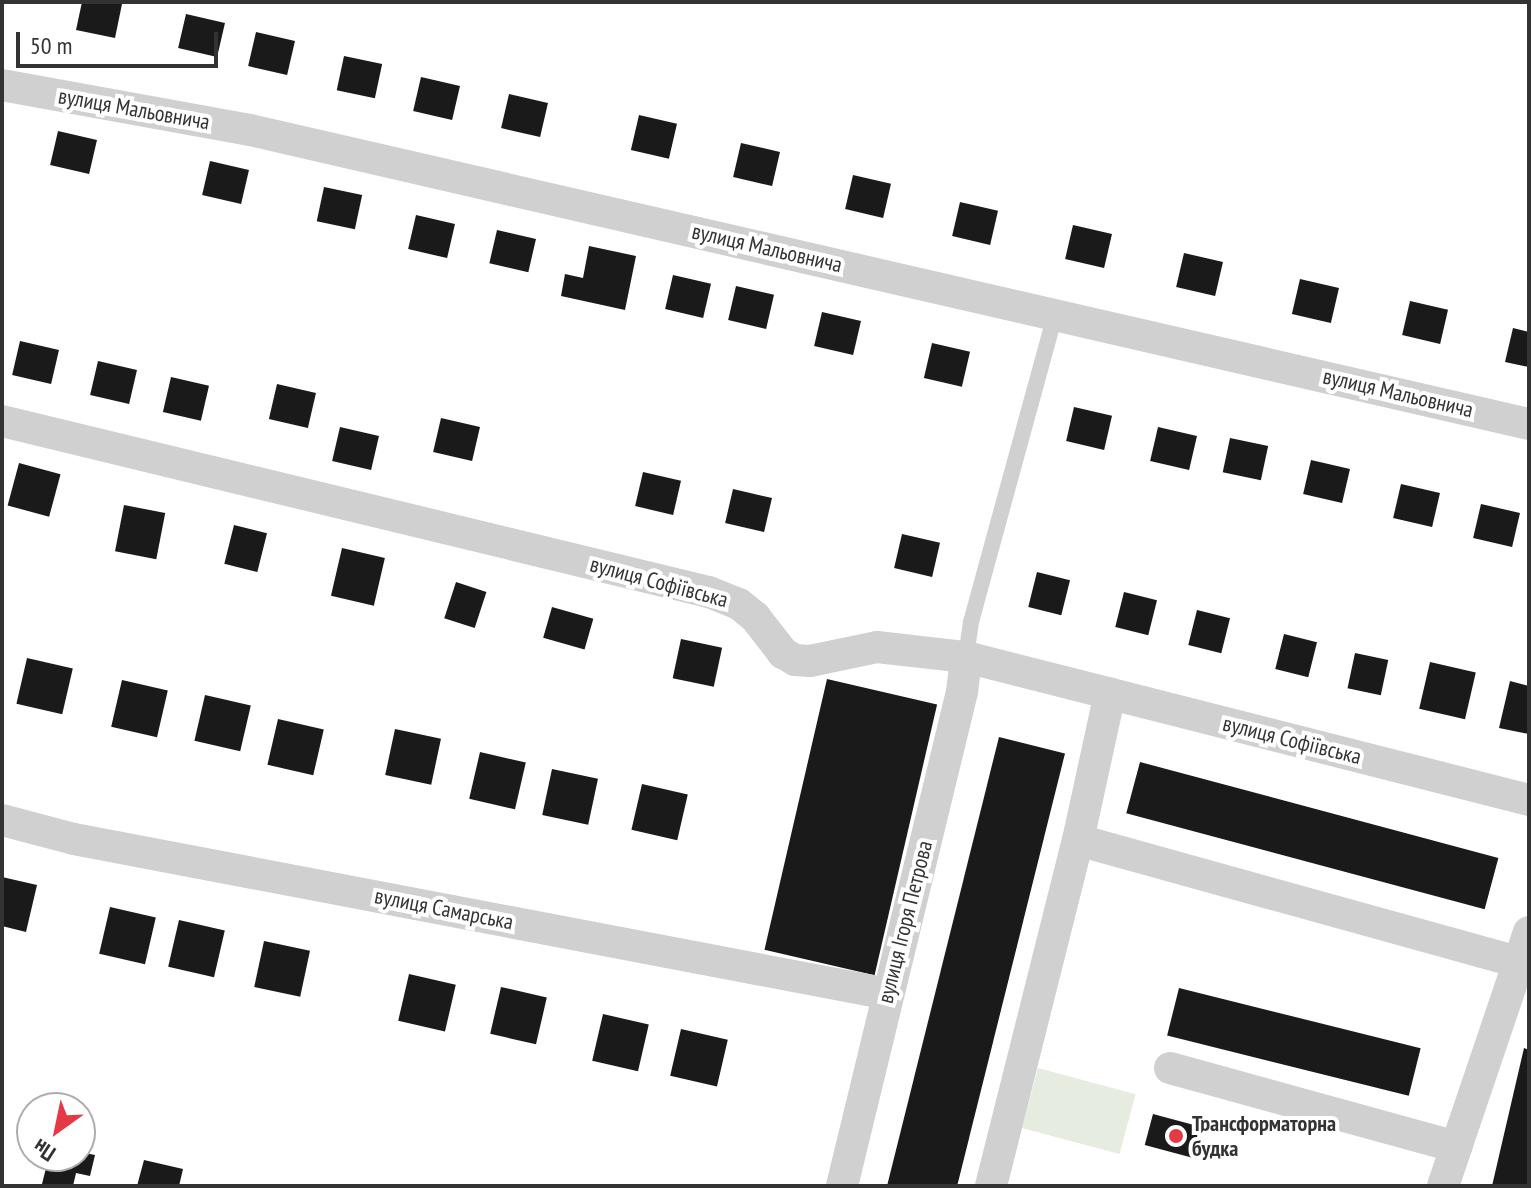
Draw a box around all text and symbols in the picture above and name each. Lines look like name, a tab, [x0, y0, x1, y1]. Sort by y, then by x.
scale bar	[20, 16, 222, 66]
text: 50 m	[30, 30, 72, 61]
street label: вулиця Мальовнича	[56, 83, 212, 135]
street label: вулиця Мальовнича	[689, 218, 845, 278]
street label: вулиця Мальовнича	[1320, 363, 1476, 423]
street label: вулиця Софіївська	[587, 551, 731, 613]
street label: вулиця Софіївська	[1220, 710, 1364, 770]
street label: вулиця Ігоря Петрова	[872, 838, 938, 1006]
street label: вулиця Самарська	[373, 883, 515, 935]
north arrow	[16, 1092, 96, 1172]
place label: Трансформаторна будка	[1192, 1110, 1336, 1162]
marker: Трансформаторна будка	[1167, 1127, 1185, 1145]
text: Пн	[27, 1133, 61, 1168]

